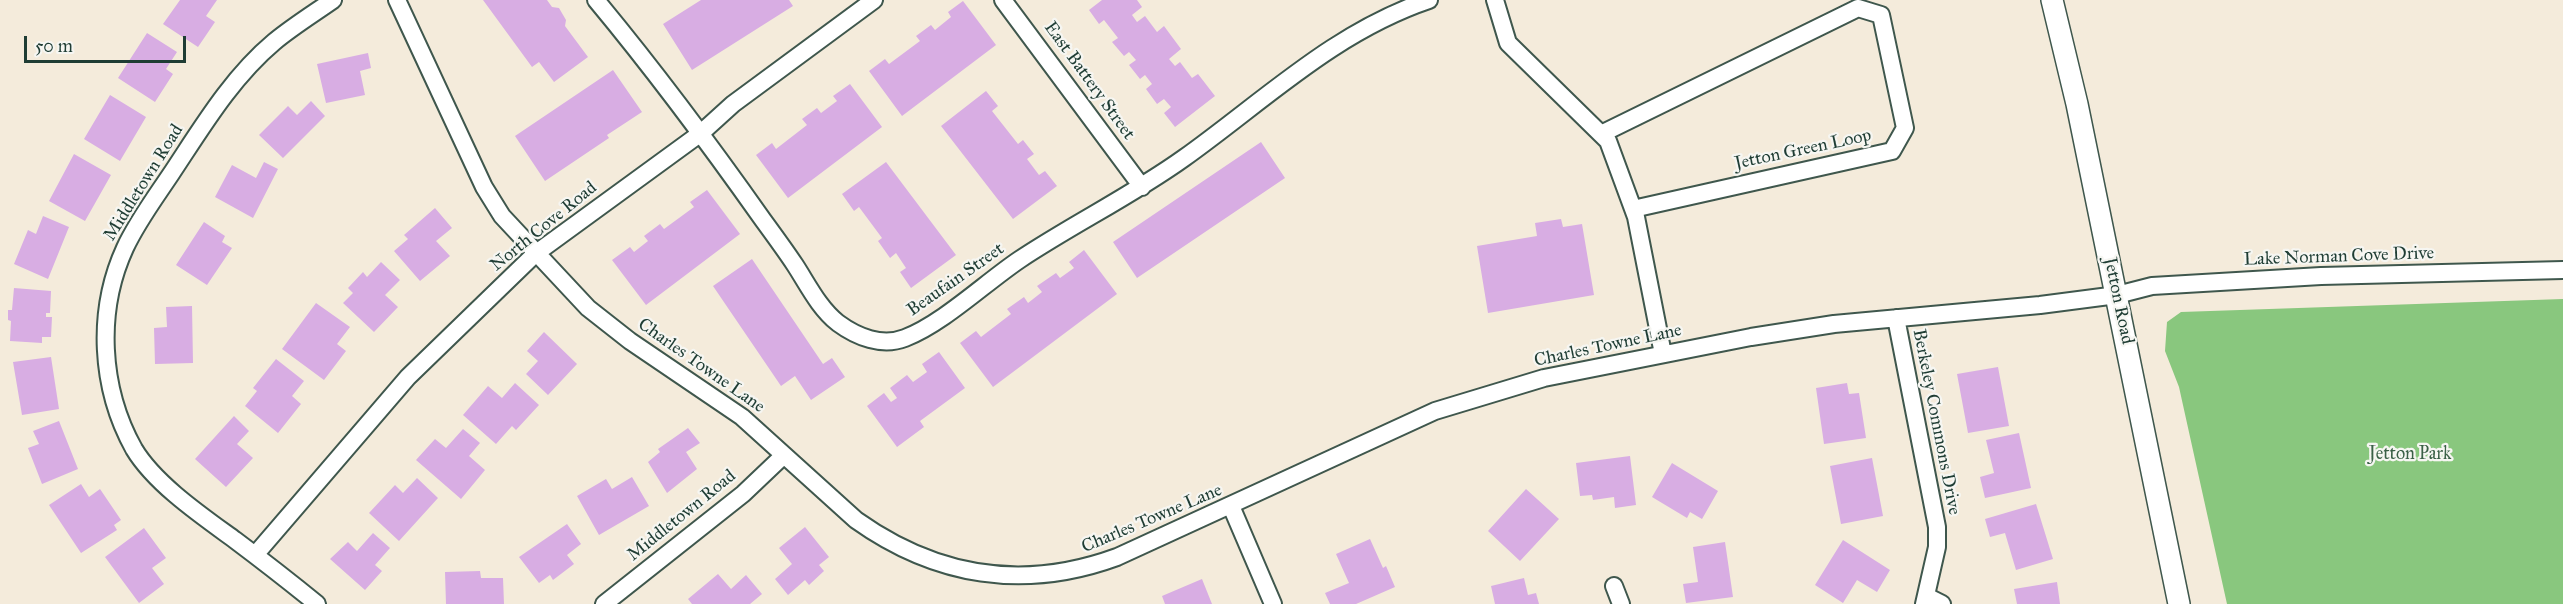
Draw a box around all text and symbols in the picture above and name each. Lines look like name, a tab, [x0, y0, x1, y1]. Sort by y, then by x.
street label: East Battery Street	[1039, 18, 1139, 144]
scale bar	[27, 24, 189, 62]
text: 50 m	[35, 35, 73, 57]
street label: Middletown Road	[100, 121, 188, 245]
street label: Jetton Green Loop	[1733, 125, 1873, 175]
street label: North Cove Road	[486, 178, 602, 276]
street label: Beaufain Street	[903, 239, 1009, 321]
street label: Lake Norman Cove Drive	[2243, 243, 2435, 271]
street label: Jetton Road	[2098, 256, 2138, 346]
street label: Charles Towne Lane	[633, 314, 769, 418]
street label: Charles Towne Lane	[1532, 320, 1684, 372]
street label: Berkeley Commons Drive	[1907, 327, 1965, 517]
park label: Jetton Park	[2369, 444, 2451, 466]
street label: Middletown Road	[623, 466, 741, 566]
street label: Charles Towne Lane	[1079, 480, 1225, 558]

